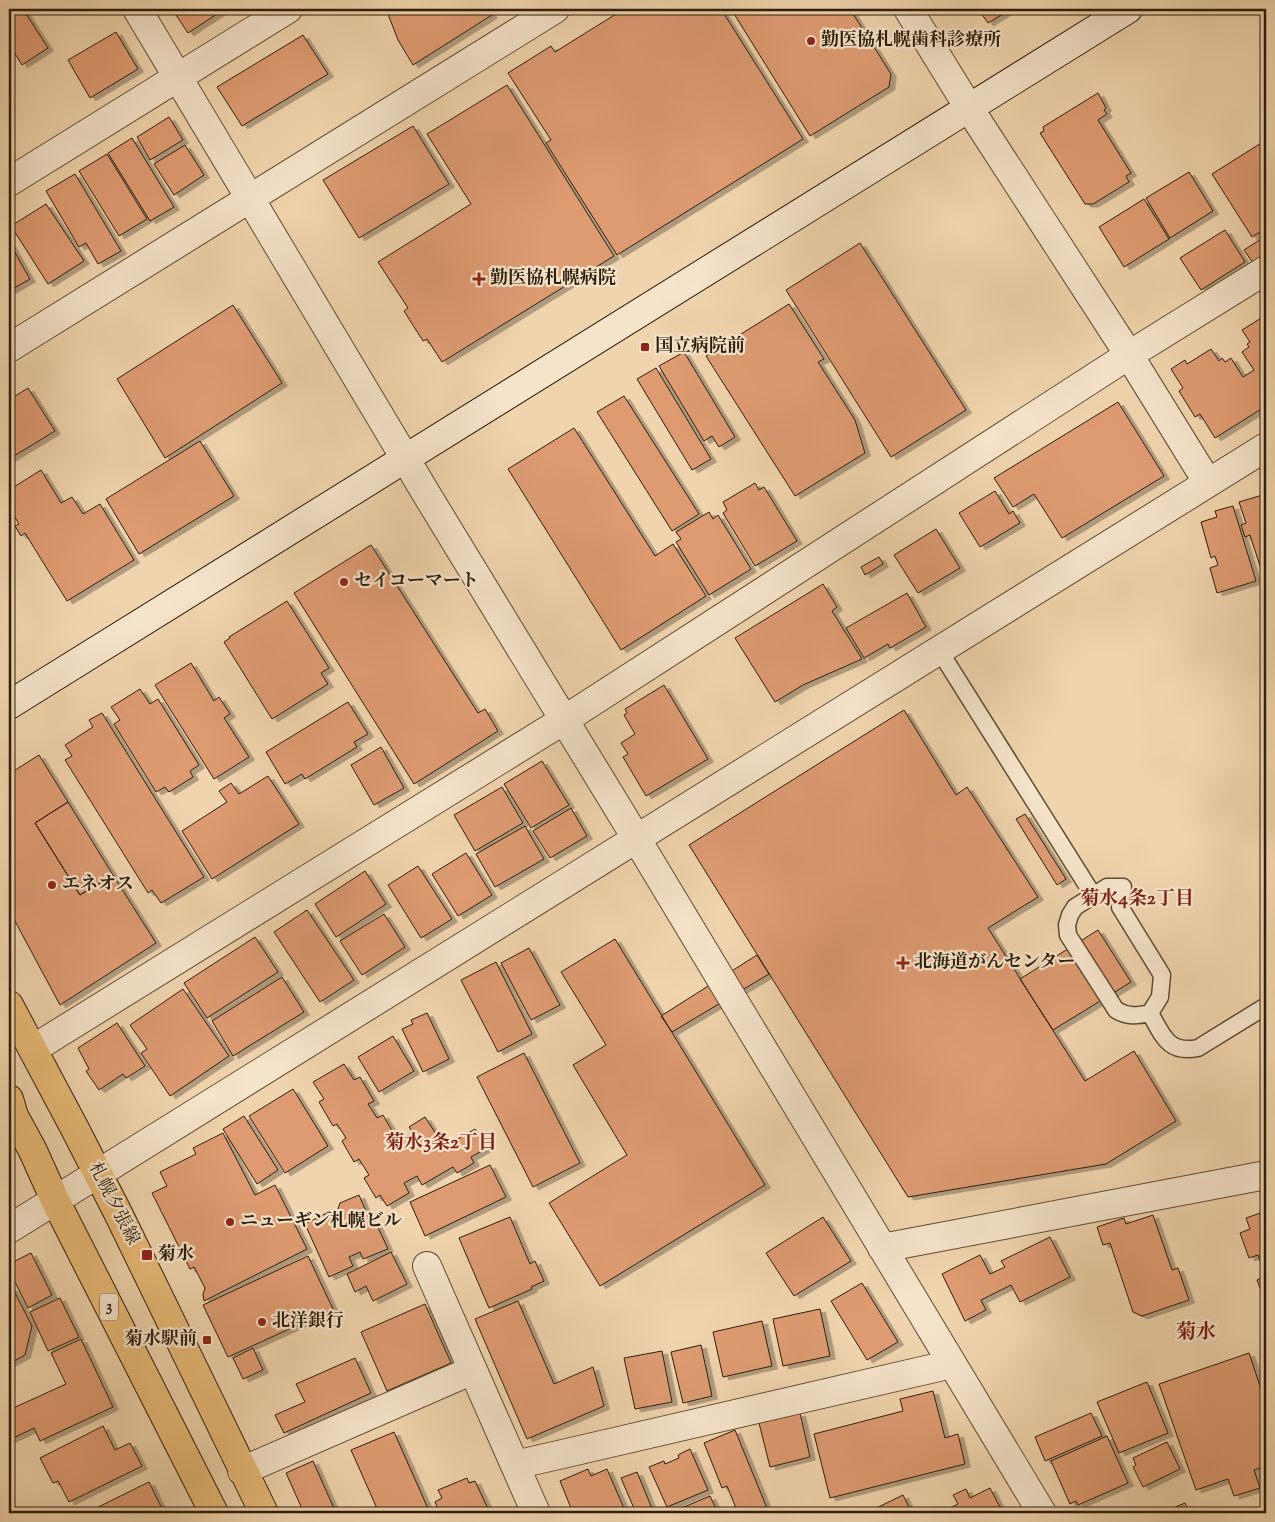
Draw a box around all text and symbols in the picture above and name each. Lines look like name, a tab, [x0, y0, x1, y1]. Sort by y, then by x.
place label: 勤医協札幌歯科診療所	[821, 28, 1001, 54]
marker: 勤医協札幌歯科診療所	[805, 35, 817, 47]
place label: 勤医協札幌病院	[490, 266, 616, 292]
marker: 勤医協札幌病院	[472, 272, 486, 286]
place label: 国立病院前	[655, 334, 745, 360]
marker: 国立病院前	[639, 341, 651, 353]
place label: セイコーマート	[354, 569, 479, 595]
marker: セイコーマート	[338, 576, 350, 588]
place label: エネオス	[62, 872, 134, 898]
marker: エネオス	[46, 879, 58, 891]
district label: 菊水4条2丁目	[1080, 886, 1194, 913]
place label: 北海道がんセンター	[914, 950, 1075, 976]
marker: 北海道がんセンター	[896, 956, 910, 970]
district label: 菊水3条2丁目	[385, 1130, 497, 1157]
street label: 札幌夕張線	[81, 1158, 145, 1250]
place label: ニューギン札幌ビル	[240, 1209, 402, 1235]
marker: ニューギン札幌ビル	[224, 1216, 236, 1228]
place label: 菊水	[158, 1242, 194, 1268]
marker: 菊水	[140, 1248, 154, 1262]
road number: 3	[100, 1294, 118, 1320]
place label: 北洋銀行	[272, 1309, 344, 1335]
marker: 北洋銀行	[256, 1316, 268, 1328]
district label: 菊水	[1176, 1319, 1216, 1348]
place label: 菊水駅前	[125, 1327, 197, 1353]
marker: 菊水駅前	[201, 1334, 213, 1346]

